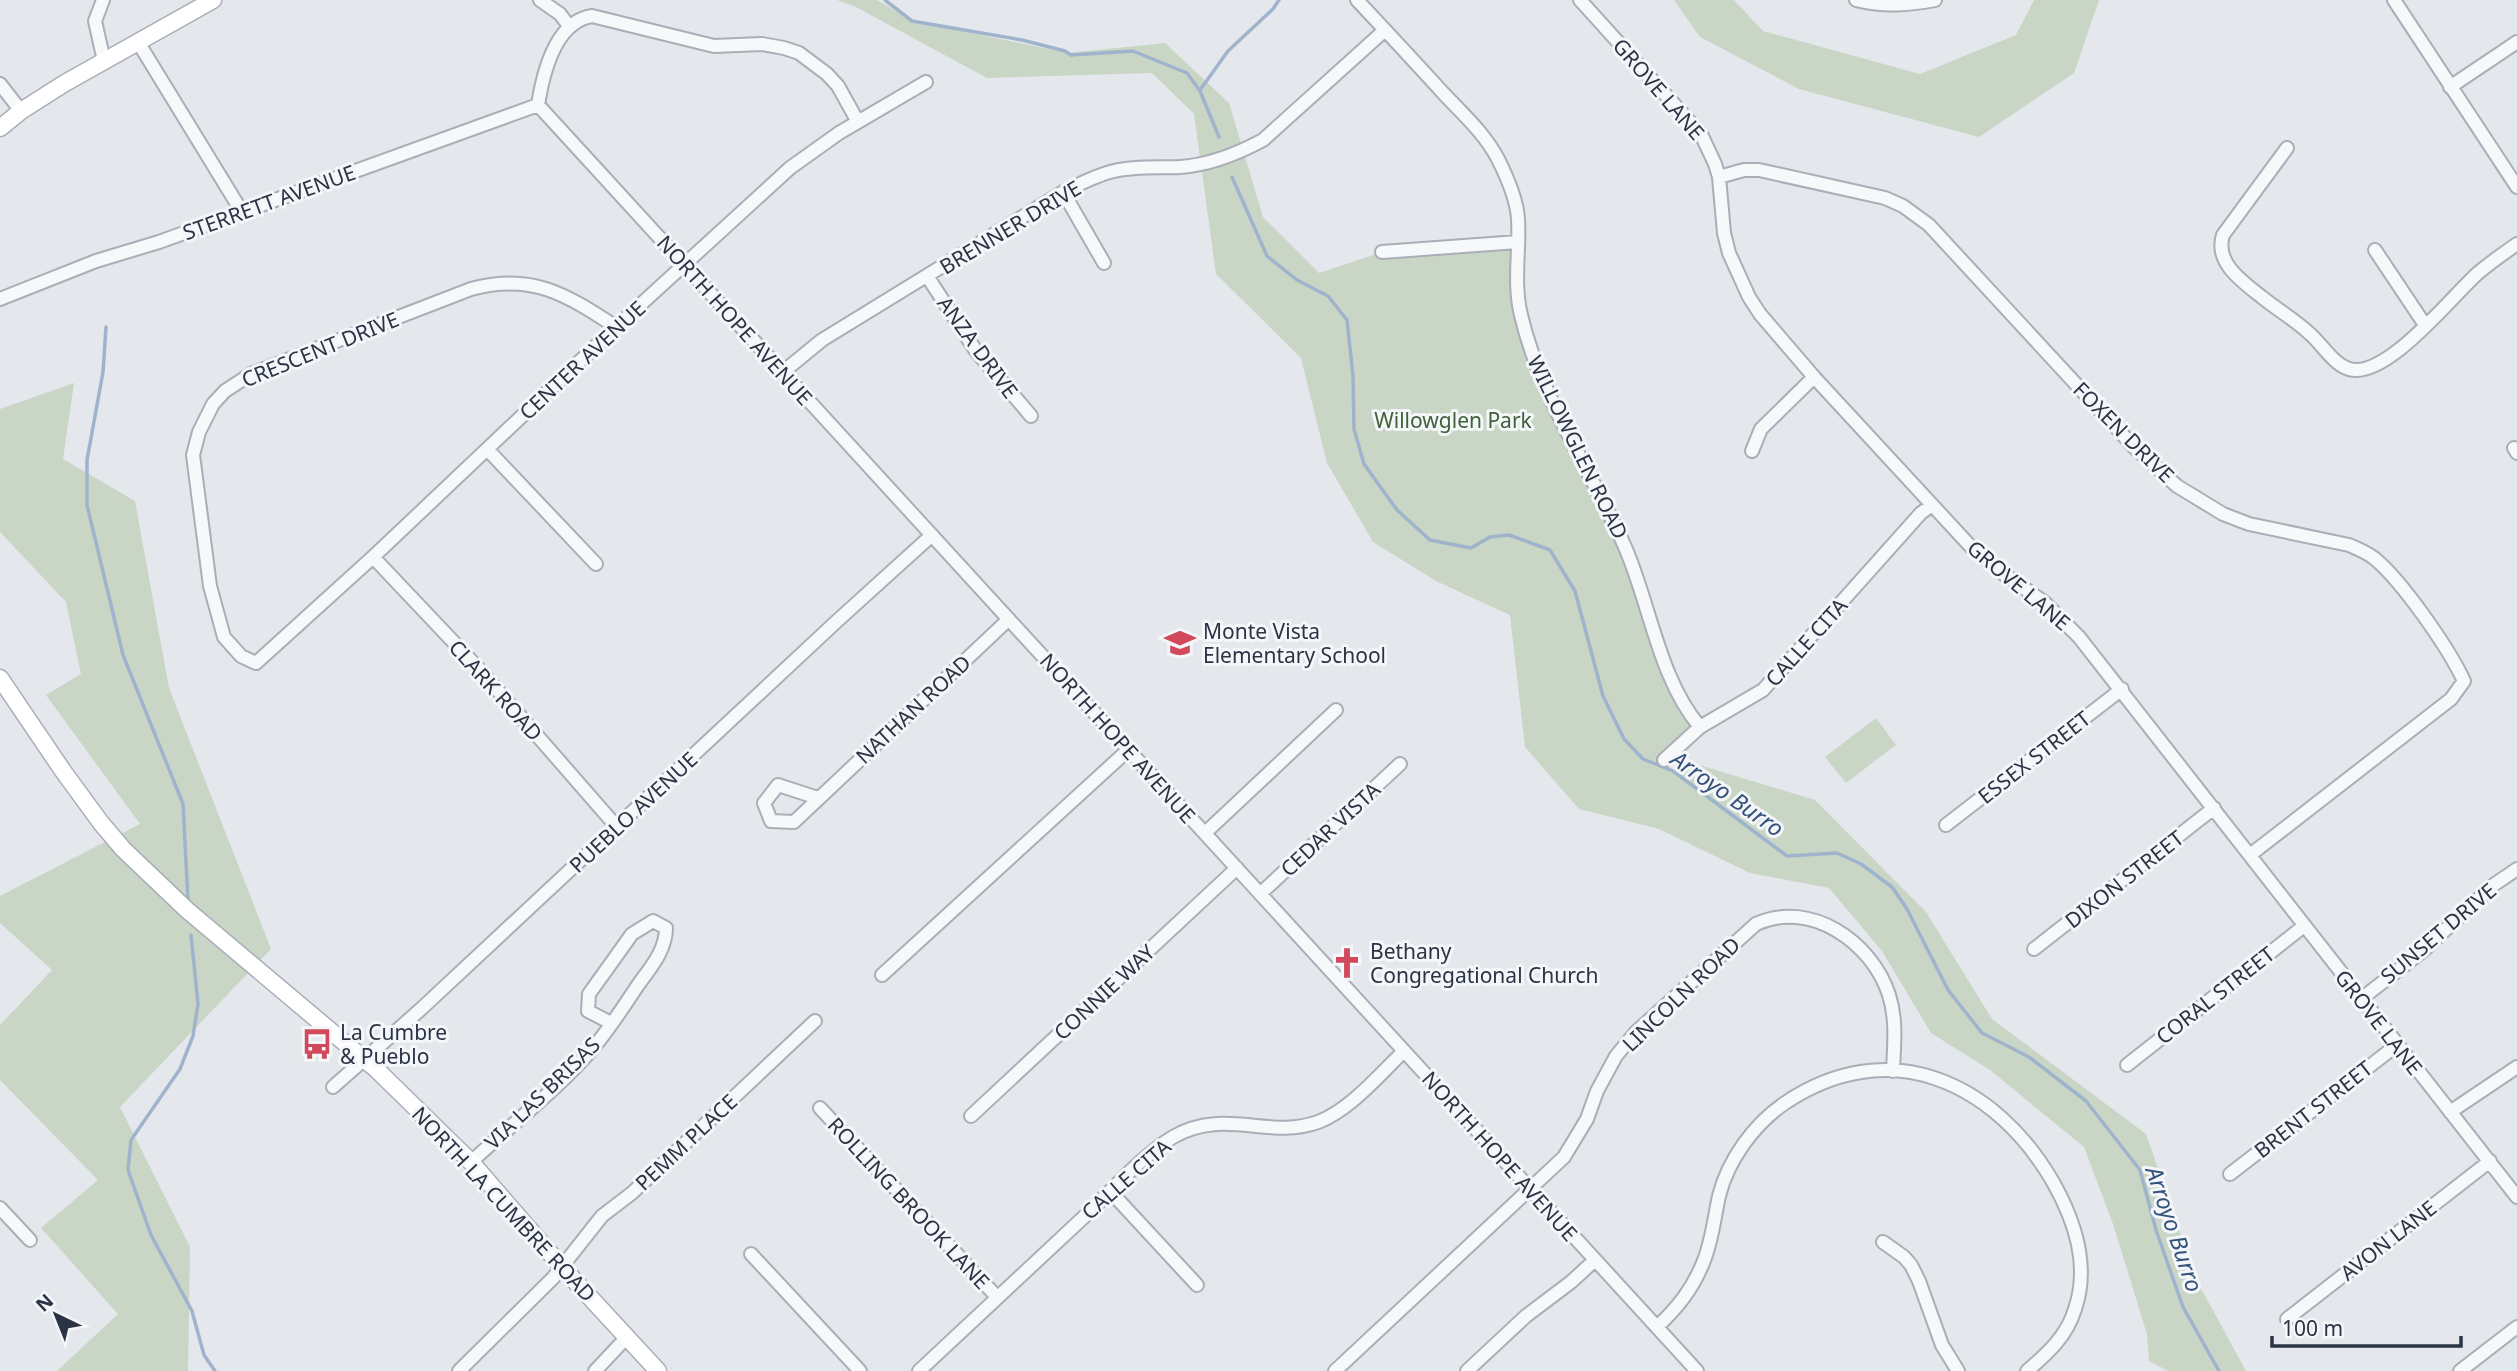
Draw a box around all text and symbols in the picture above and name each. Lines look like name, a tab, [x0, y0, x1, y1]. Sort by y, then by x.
street label: GROVE LANE	[1607, 32, 1711, 146]
street label: STERRETT AVENUE	[179, 158, 359, 246]
street label: BRENNER DRIVE	[934, 174, 1086, 280]
street label: NORTH HOPE AVENUE	[651, 229, 819, 411]
street label: ANZA DRIVE	[931, 290, 1025, 404]
street label: CENTER AVENUE	[513, 294, 651, 426]
street label: CRESCENT DRIVE	[237, 305, 403, 393]
street label: WILLOWGLEN ROAD	[1521, 351, 1635, 543]
street label: FOXEN DRIVE	[2067, 375, 2181, 489]
park label: Willowglen Park	[1374, 406, 1533, 434]
street label: GROVE LANE	[1962, 534, 2076, 636]
street label: CALLE CITA	[1759, 591, 1854, 692]
place label: Monte Vista Elementary School	[1203, 617, 1386, 669]
school or university icon: Monte Vista Elementary School	[1163, 626, 1197, 660]
street label: CLARK ROAD	[443, 633, 549, 747]
street label: NORTH HOPE AVENUE	[1034, 647, 1202, 829]
street label: NATHAN ROAD	[849, 648, 977, 770]
street label: ESSEX STREET	[1972, 704, 2096, 810]
water label: Arroyo Burro	[1664, 741, 1791, 844]
street label: PUEBLO AVENUE	[563, 745, 703, 879]
street label: CEDAR VISTA	[1274, 775, 1386, 882]
street label: DIXON STREET	[2059, 824, 2189, 934]
street label: SUNSET DRIVE	[2374, 876, 2502, 990]
street label: LINCOLN ROAD	[1616, 931, 1746, 1057]
place label: Bethany Congregational Church	[1370, 937, 1599, 989]
street label: CONNIE WAY	[1048, 938, 1160, 1046]
street label: CORAL STREET	[2150, 940, 2280, 1050]
church icon: Bethany Congregational Church	[1330, 946, 1364, 980]
street label: GROVE LANE	[2329, 964, 2429, 1080]
place label: La Cumbre & Pueblo	[340, 1018, 447, 1070]
bus stop icon: La Cumbre & Pueblo	[300, 1027, 334, 1061]
street label: VIA LAS BRISAS	[478, 1031, 606, 1155]
street label: BRENT STREET	[2248, 1054, 2378, 1164]
street label: NORTH HOPE AVENUE	[1416, 1065, 1584, 1247]
street label: PEMM PLACE	[629, 1088, 743, 1196]
street label: NORTH LA CUMBRE ROAD	[406, 1100, 602, 1308]
street label: ROLLING BROOK LANE	[822, 1111, 996, 1295]
street label: CALLE CITA	[1075, 1132, 1177, 1226]
water label: Arroyo Burro	[2138, 1160, 2211, 1296]
street label: AVON LANE	[2334, 1194, 2442, 1286]
north arrow	[21, 1280, 91, 1350]
text: N	[30, 1288, 59, 1317]
scale bar	[2272, 1304, 2461, 1348]
text: 100 m	[2282, 1314, 2343, 1342]

